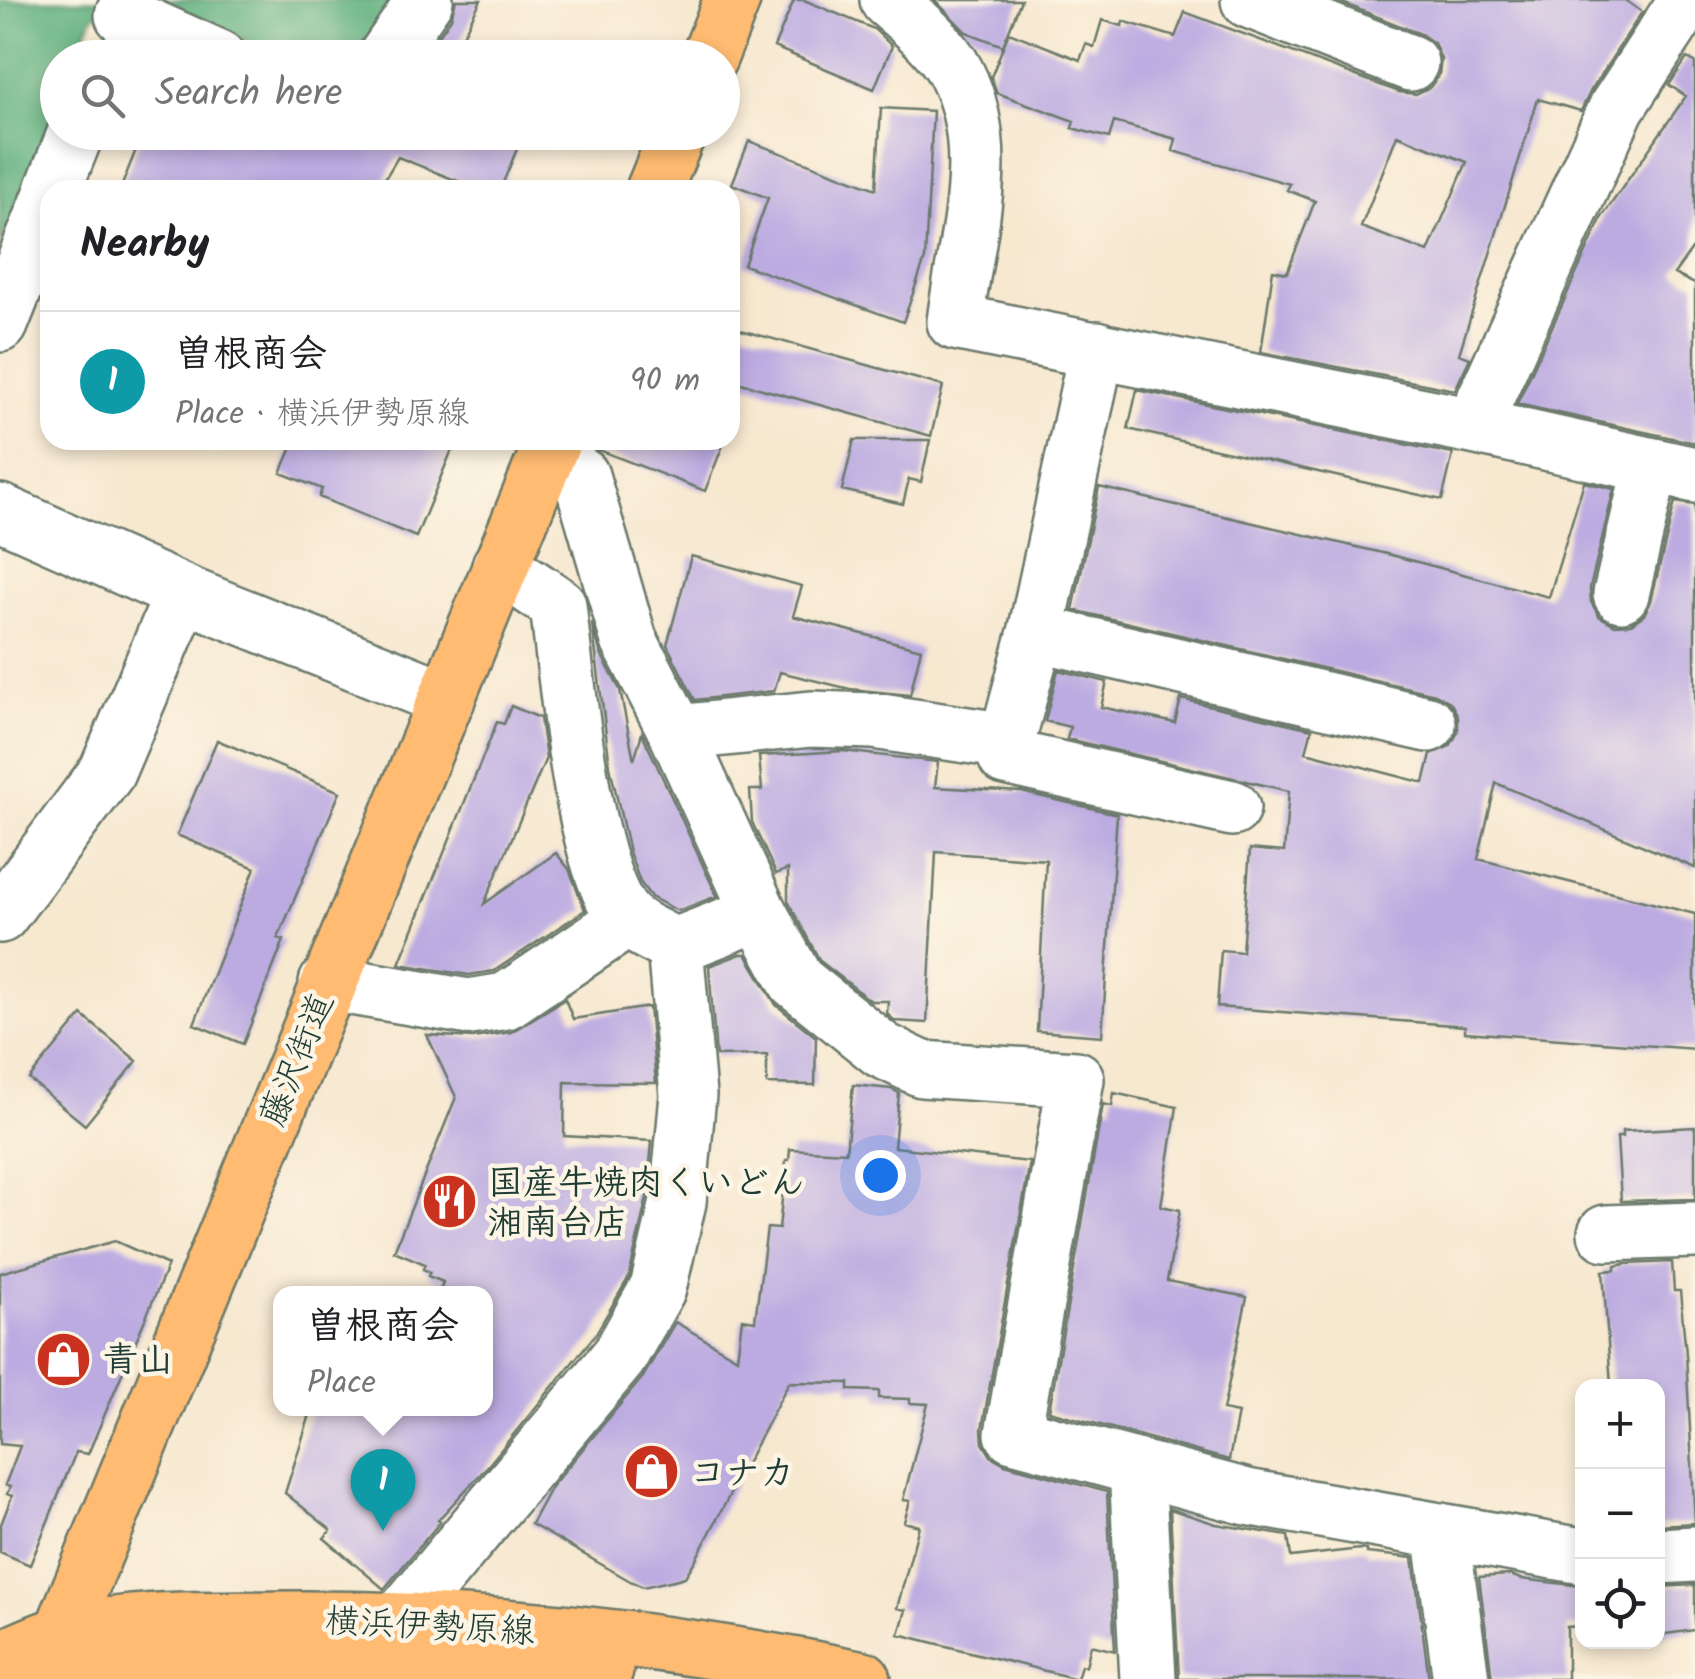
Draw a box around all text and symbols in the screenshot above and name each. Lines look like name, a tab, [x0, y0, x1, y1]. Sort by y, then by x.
search box	[40, 40, 740, 150]
text: Search here	[155, 65, 342, 125]
icon: search	[75, 68, 130, 123]
text: Nearby	[80, 212, 209, 279]
text: 曽根商会	[175, 326, 327, 386]
text: 1	[108, 356, 117, 407]
text: 90 m	[630, 356, 700, 407]
text: Place · 横浜伊勢原線	[175, 389, 469, 440]
street label: 藤沢街道	[247, 985, 351, 1136]
your location	[855, 1150, 906, 1201]
place label: 国産牛焼肉くいどん 湘南台店	[488, 1157, 804, 1253]
restaurant icon: 国産牛焼肉くいどん 湘南台店	[419, 1172, 479, 1232]
popup	[273, 1286, 493, 1416]
text: 曽根商会	[307, 1298, 459, 1358]
shop icon: 青山	[34, 1329, 94, 1389]
place label: 青山	[103, 1334, 173, 1390]
text: Place	[307, 1358, 376, 1409]
map controls	[1575, 1379, 1665, 1649]
button: +	[1575, 1379, 1665, 1469]
shop icon: コナカ	[621, 1442, 681, 1502]
place label: コナカ	[690, 1447, 795, 1503]
pin: 1	[350, 1448, 416, 1531]
button: −	[1575, 1469, 1665, 1559]
button: locate	[1575, 1559, 1665, 1649]
street label: 横浜伊勢原線	[324, 1595, 536, 1661]

